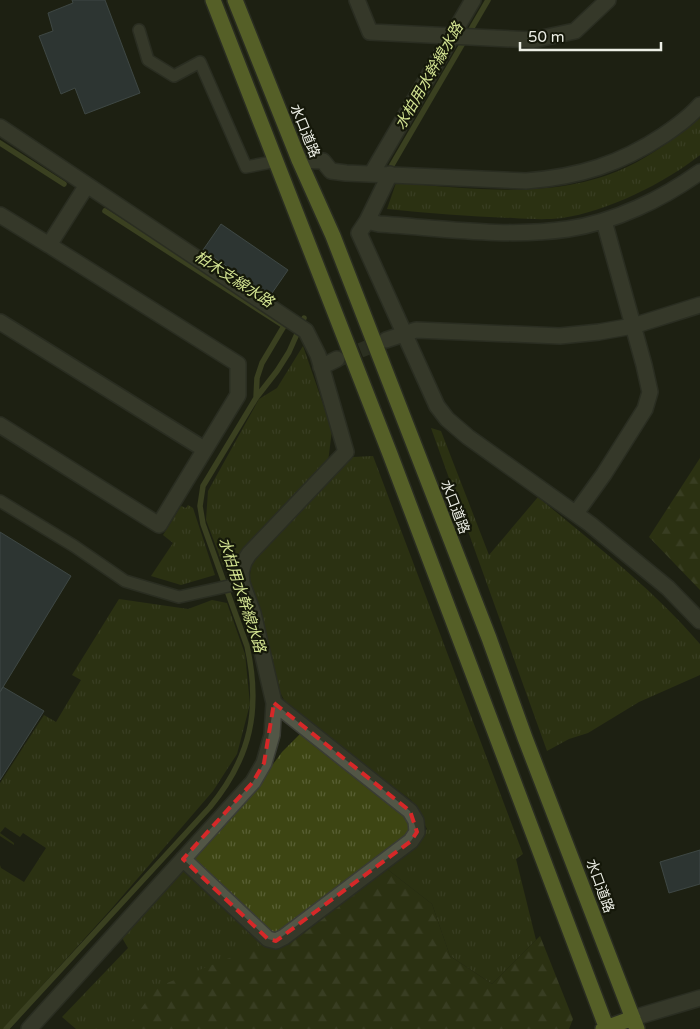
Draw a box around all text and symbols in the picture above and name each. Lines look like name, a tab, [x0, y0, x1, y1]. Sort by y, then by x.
water label: 水柏用水幹線水路	[391, 18, 468, 132]
scale bar	[520, 20, 661, 52]
text: 50 m	[528, 28, 565, 46]
street label: 水口道路	[287, 102, 323, 160]
water label: 柏木支線水路	[191, 247, 278, 312]
street label: 水口道路	[437, 478, 473, 536]
water label: 水柏用水幹線水路	[215, 535, 270, 657]
street label: 水口道路	[582, 857, 618, 915]

